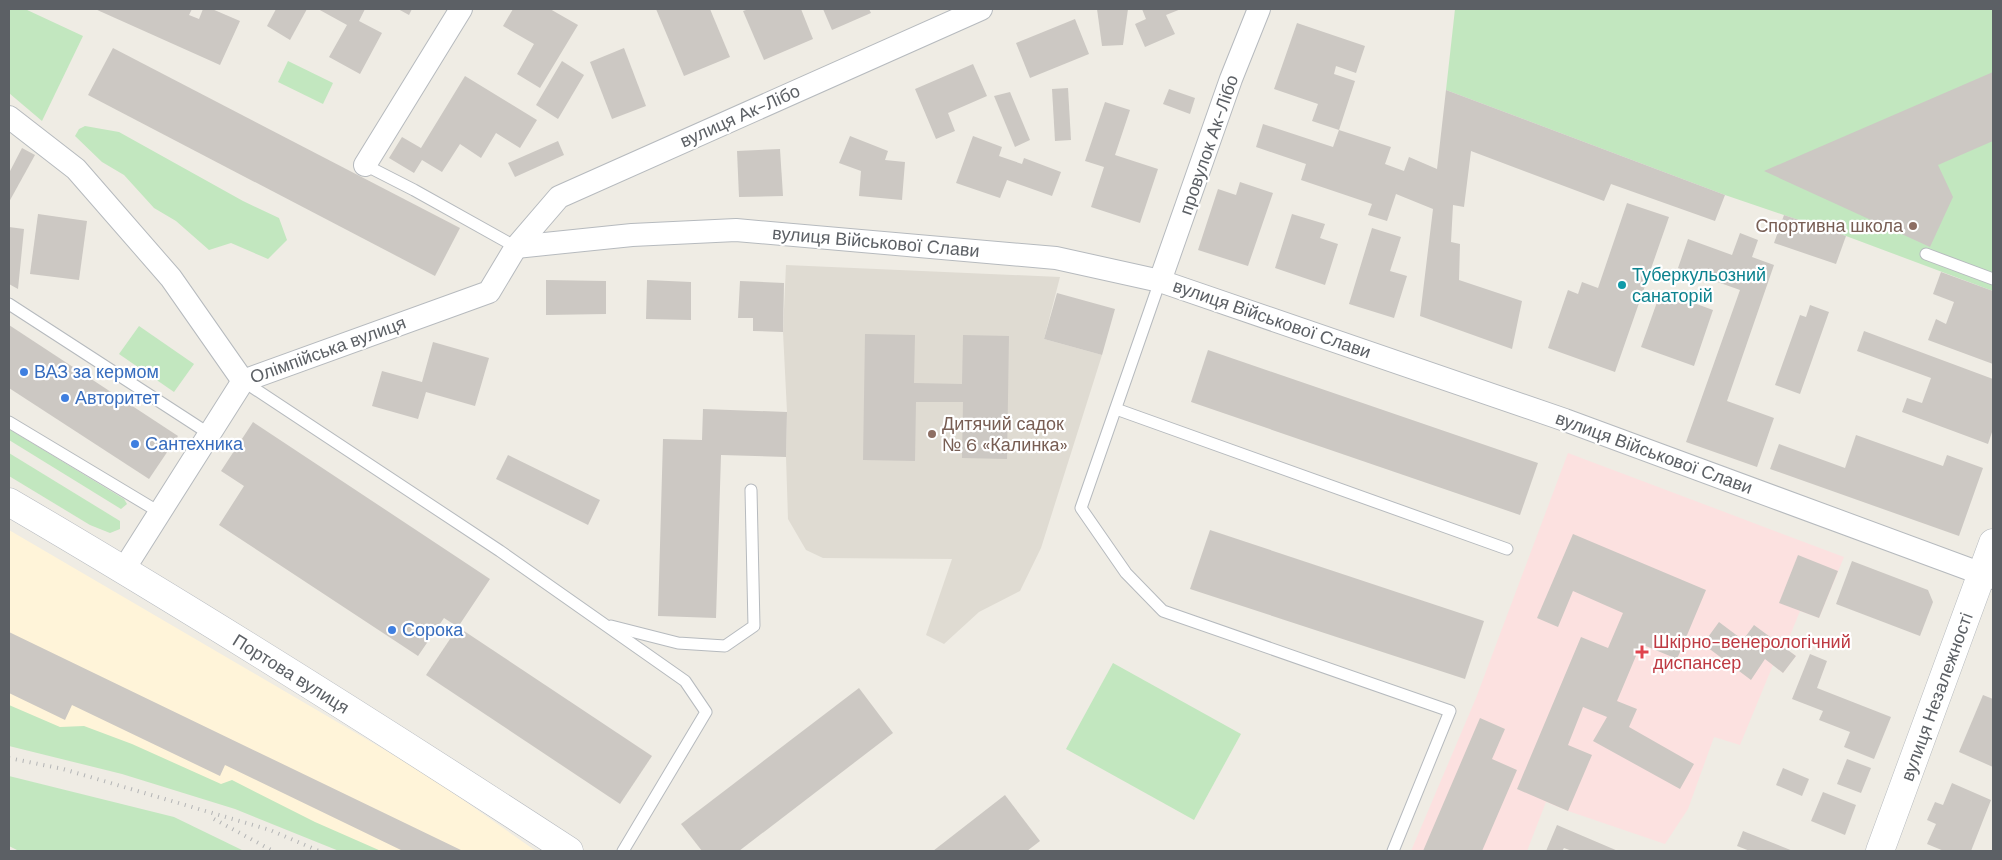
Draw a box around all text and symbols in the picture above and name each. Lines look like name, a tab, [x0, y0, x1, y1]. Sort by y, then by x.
street label: провулок Ак-Лібо	[1174, 72, 1244, 218]
street label: вулиця Ак-Лібо	[676, 79, 804, 153]
place label: Спортивна школа	[1755, 214, 1904, 238]
marker: Спортивна школа	[1907, 220, 1919, 232]
street label: вулиця Військової Слави	[771, 221, 981, 263]
place label: Туберкульозний санаторій	[1632, 263, 1766, 308]
street label: вулиця Військової Слави	[1170, 274, 1374, 364]
marker: Туберкульозний санаторій	[1616, 279, 1628, 291]
street label: Олімпійська вулиця	[247, 311, 409, 389]
place label: ВАЗ за кермом	[34, 360, 159, 384]
marker: ВАЗ за кермом	[18, 366, 30, 378]
place label: Авторитет	[75, 386, 160, 410]
marker: Авторитет	[59, 392, 71, 404]
street label: вулиця Військової Слави	[1552, 406, 1756, 500]
place label: Дитячий садок № 6 «Калинка»	[942, 412, 1068, 457]
marker: Дитячий садок № 6 «Калинка»	[926, 428, 938, 440]
place label: Сантехника	[145, 432, 244, 456]
marker: Сантехника	[129, 438, 141, 450]
street label: вулиця Незалежності	[1895, 609, 1979, 785]
place label: Сорока	[402, 618, 464, 642]
marker: Сорока	[386, 624, 398, 636]
street label: Портова вулиця	[228, 629, 354, 719]
place label: Шкірно-венерологічний диспансер	[1653, 630, 1851, 675]
marker: Шкірно-венерологічний диспансер	[1635, 645, 1649, 659]

